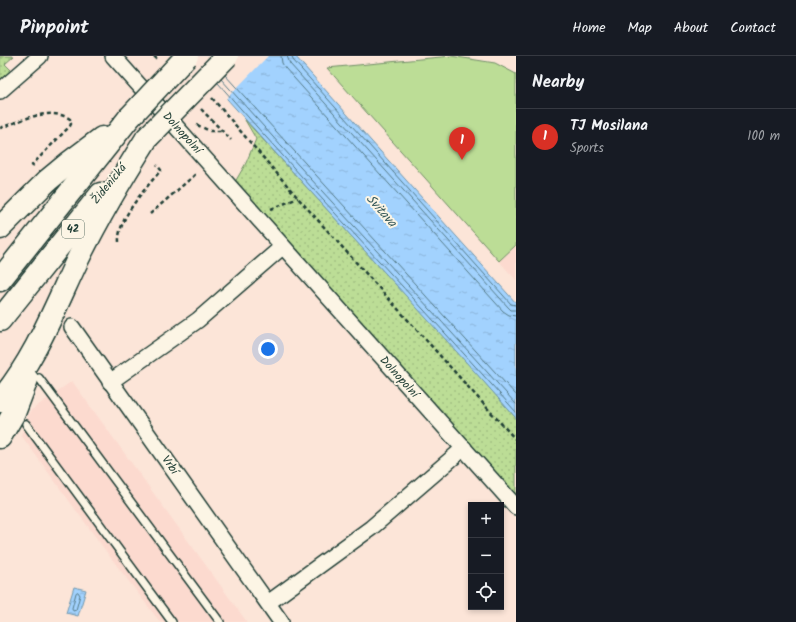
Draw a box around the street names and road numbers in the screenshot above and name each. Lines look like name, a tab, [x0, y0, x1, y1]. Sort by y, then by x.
street label: Dolnopolní	[158, 108, 208, 160]
street label: Židenická	[87, 159, 132, 208]
road number: 42	[62, 220, 84, 238]
street label: Dolnopolní	[375, 352, 425, 404]
street label: Vrbí	[157, 452, 185, 480]

